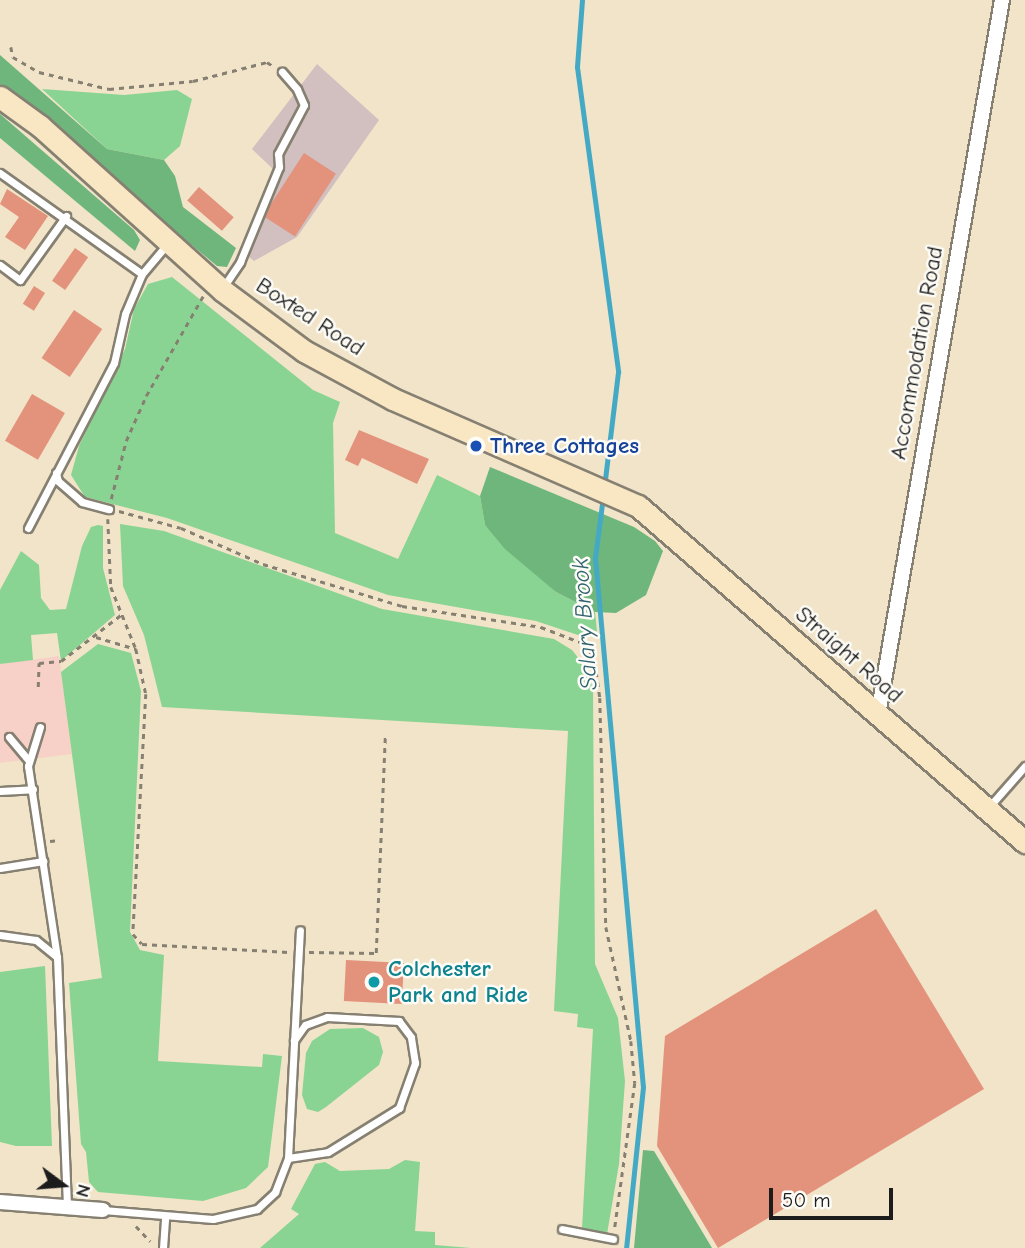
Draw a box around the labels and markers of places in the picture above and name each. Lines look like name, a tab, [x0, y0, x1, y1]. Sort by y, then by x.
place label: Three Cottages	[490, 432, 639, 460]
marker: Three Cottages	[468, 438, 484, 454]
place label: Colchester Park and Ride	[388, 955, 528, 1009]
marker: Colchester Park and Ride	[366, 974, 382, 990]

